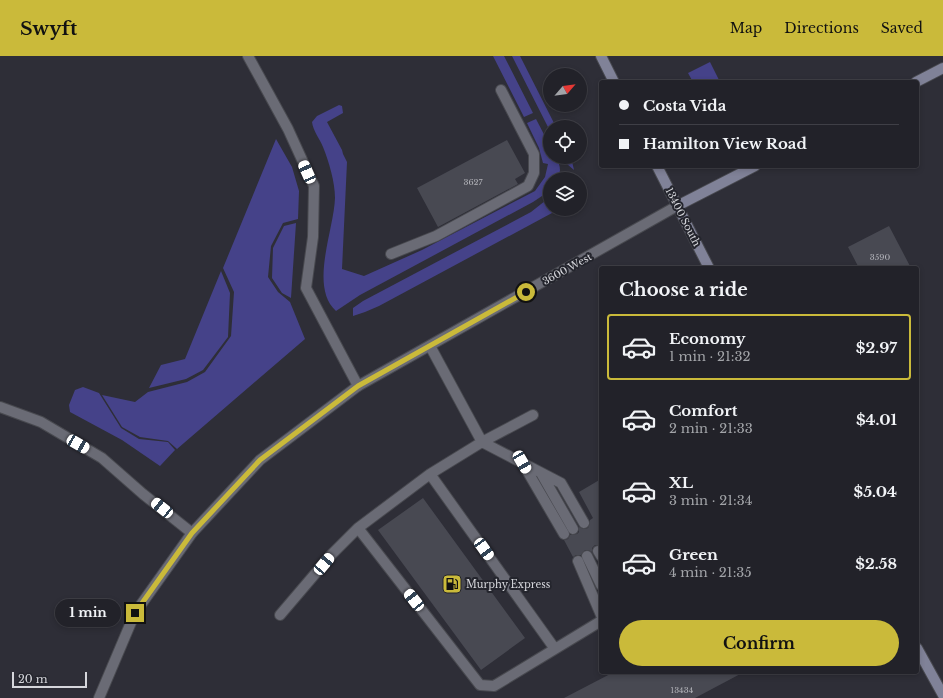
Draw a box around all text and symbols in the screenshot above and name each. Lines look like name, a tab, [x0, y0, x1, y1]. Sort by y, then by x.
text: Swyft	[20, 17, 77, 40]
text: Map	[730, 19, 762, 37]
text: Directions	[784, 19, 859, 37]
text: Saved	[881, 19, 923, 37]
north arrow	[543, 68, 587, 112]
map controls	[543, 68, 587, 216]
text: Costa Vida	[643, 96, 726, 115]
button: locate	[543, 120, 587, 164]
text: Hamilton View Road	[643, 134, 807, 153]
car	[297, 159, 317, 185]
button: layers	[543, 172, 587, 216]
house number: 3627	[463, 177, 483, 187]
street label: 13400 South	[663, 186, 703, 249]
street label: 3600 West	[540, 250, 594, 288]
house number: 3590	[870, 252, 890, 262]
text: Choose a ride	[619, 279, 748, 301]
route start	[517, 283, 535, 301]
icon: car	[621, 329, 657, 365]
text: Economy	[669, 329, 746, 348]
text: $2.97	[856, 338, 897, 357]
text: 1 min · 21:32	[669, 348, 751, 365]
icon: car	[621, 401, 657, 437]
text: Comfort	[669, 401, 737, 420]
text: $4.01	[856, 410, 897, 429]
text: 2 min · 21:33	[669, 420, 753, 437]
car	[65, 433, 91, 455]
car	[511, 449, 533, 475]
icon: car	[621, 473, 657, 509]
text: XL	[669, 473, 693, 492]
text: $5.04	[854, 482, 897, 501]
text: 3 min · 21:34	[669, 492, 752, 509]
car	[149, 496, 175, 520]
car	[472, 536, 496, 562]
icon: car	[621, 545, 657, 581]
text: Green	[669, 545, 718, 564]
car	[312, 551, 336, 577]
text: $2.58	[855, 554, 897, 573]
text: 4 min · 21:35	[669, 564, 752, 581]
fuel station icon: Murphy Express	[441, 573, 463, 595]
place label: Murphy Express	[466, 578, 551, 591]
car	[402, 587, 426, 613]
callout: 1 min	[55, 599, 121, 627]
text: 1 min	[69, 604, 107, 621]
route end	[126, 604, 144, 622]
button: Confirm	[619, 620, 899, 666]
scale bar	[12, 670, 87, 689]
text: 20 m	[18, 672, 48, 686]
house number: 13434	[671, 685, 694, 695]

